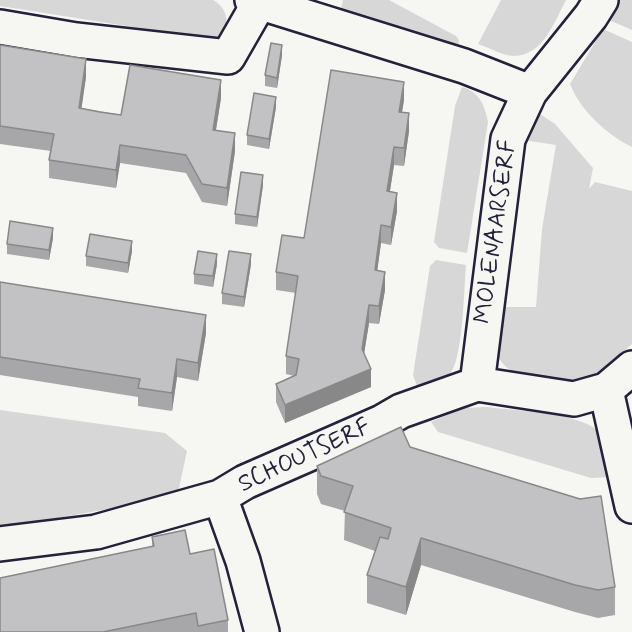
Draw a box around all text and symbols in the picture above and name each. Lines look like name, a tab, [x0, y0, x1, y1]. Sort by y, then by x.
street label: MOLENAARSERF	[470, 138, 524, 326]
street label: SCHOUTSERF	[234, 414, 376, 500]

